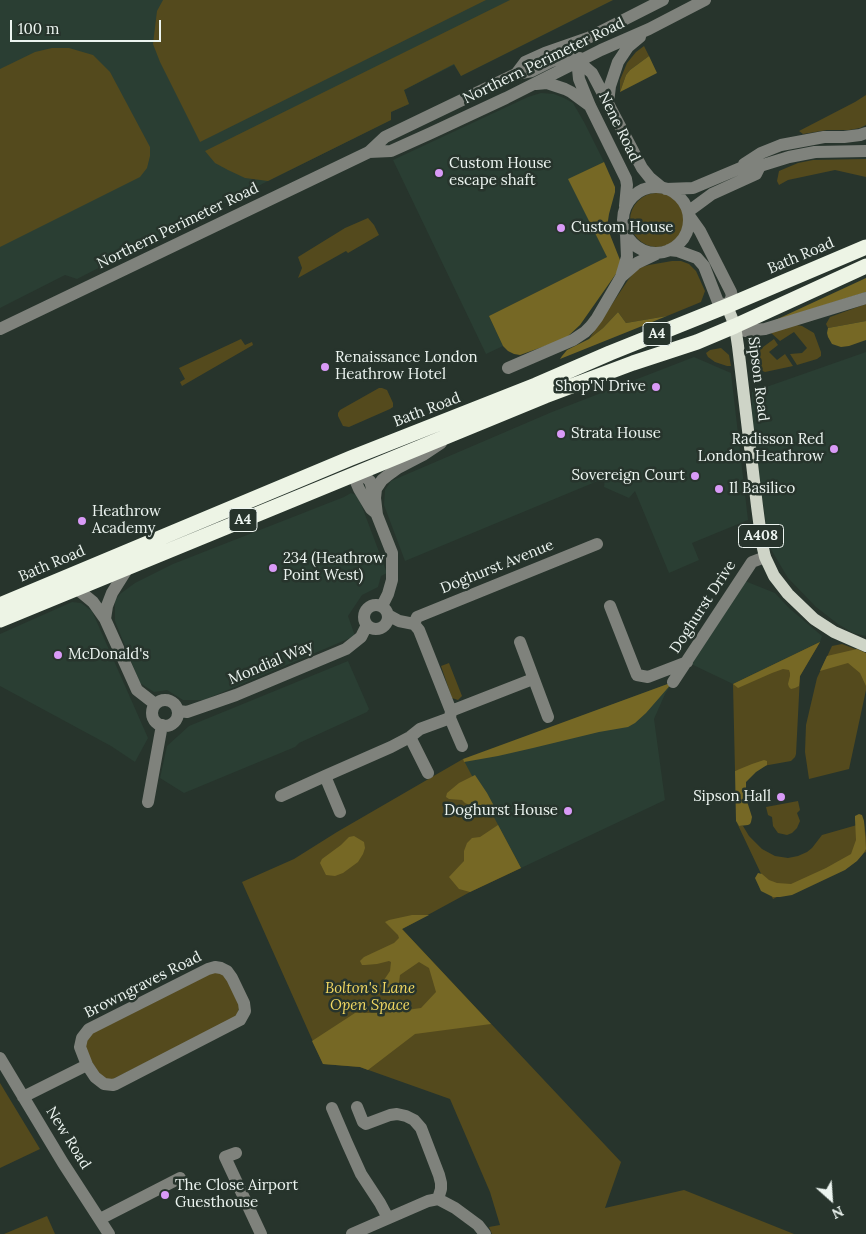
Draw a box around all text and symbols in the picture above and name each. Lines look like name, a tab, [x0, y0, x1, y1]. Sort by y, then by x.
scale bar	[12, 10, 164, 42]
street label: Northern Perimeter Road	[460, 14, 628, 108]
text: 100 m	[18, 19, 59, 38]
street label: Nene Road	[594, 89, 644, 165]
place label: Custom House escape shaft	[449, 155, 551, 190]
marker: Custom House escape shaft	[433, 167, 445, 179]
street label: Northern Perimeter Road	[94, 179, 262, 273]
place label: Custom House	[571, 219, 673, 237]
marker: Custom House	[555, 222, 567, 234]
street label: Bath Road	[765, 234, 837, 278]
road number: A4	[643, 322, 671, 346]
street label: Sipson Road	[744, 336, 772, 422]
place label: Renaissance London Heathrow Hotel	[335, 349, 478, 384]
marker: Renaissance London Heathrow Hotel	[319, 361, 331, 373]
place label: Shop'N Drive	[555, 378, 646, 396]
marker: Shop'N Drive	[650, 381, 662, 393]
street label: Bath Road	[391, 389, 463, 431]
place label: Strata House	[571, 425, 661, 443]
marker: Strata House	[555, 428, 567, 440]
place label: Radisson Red London Heathrow	[698, 431, 824, 466]
marker: Radisson Red London Heathrow	[828, 443, 840, 455]
place label: Sovereign Court	[571, 467, 685, 485]
marker: Sovereign Court	[689, 470, 701, 482]
place label: Il Basilico	[729, 480, 795, 498]
marker: Il Basilico	[713, 483, 725, 495]
place label: Heathrow Academy	[92, 503, 161, 538]
road number: A4	[229, 508, 257, 532]
marker: Heathrow Academy	[76, 515, 88, 527]
road number: A408	[738, 524, 784, 548]
street label: Doghurst Avenue	[438, 536, 556, 598]
street label: Bath Road	[16, 542, 88, 586]
place label: 234 (Heathrow Point West)	[283, 550, 385, 585]
street label: Doghurst Drive	[666, 557, 740, 657]
marker: 234 (Heathrow Point West)	[267, 562, 279, 574]
street label: Mondial Way	[226, 637, 316, 689]
place label: McDonald's	[68, 646, 149, 664]
marker: McDonald's	[52, 649, 64, 661]
place label: Sipson Hall	[693, 788, 771, 806]
marker: Sipson Hall	[775, 791, 787, 803]
place label: Doghurst House	[444, 802, 558, 820]
marker: Doghurst House	[562, 805, 574, 817]
street label: Browngraves Road	[81, 948, 205, 1022]
park label: Bolton's Lane Open Space	[325, 980, 415, 1015]
street label: New Road	[42, 1104, 94, 1172]
north arrow	[806, 1174, 856, 1224]
place label: The Close Airport Guesthouse	[175, 1177, 298, 1212]
marker: The Close Airport Guesthouse	[159, 1189, 171, 1201]
text: N	[829, 1202, 846, 1223]

